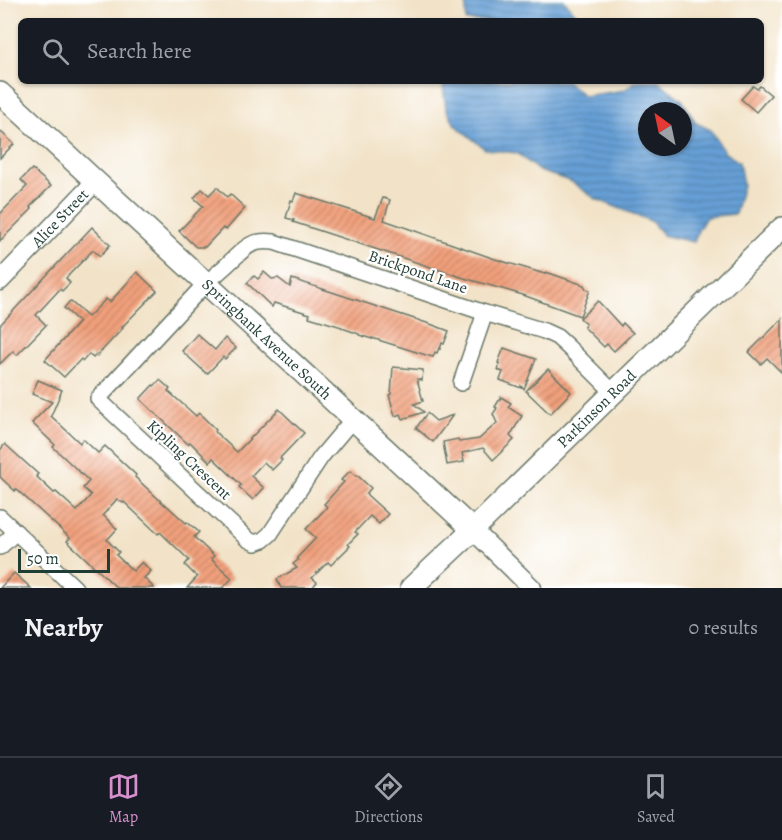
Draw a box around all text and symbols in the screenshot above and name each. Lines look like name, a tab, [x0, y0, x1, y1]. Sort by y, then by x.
search box	[18, 18, 764, 84]
icon: search	[39, 35, 72, 68]
text: Search here	[87, 36, 192, 66]
north arrow	[638, 102, 692, 156]
street label: Alice Street	[26, 184, 94, 253]
street label: Brickpond Lane	[366, 245, 470, 299]
street label: Springbank Avenue South	[197, 274, 337, 405]
street label: Parkinson Road	[552, 365, 642, 453]
street label: Kipling Crescent	[142, 415, 236, 505]
scale bar	[18, 546, 110, 574]
text: 50 m	[27, 548, 59, 570]
text: Nearby	[24, 610, 103, 645]
text: 0 results	[689, 614, 758, 641]
tab: Map	[107, 770, 140, 828]
tab: Directions	[354, 770, 423, 828]
tab: Saved	[637, 770, 675, 828]

